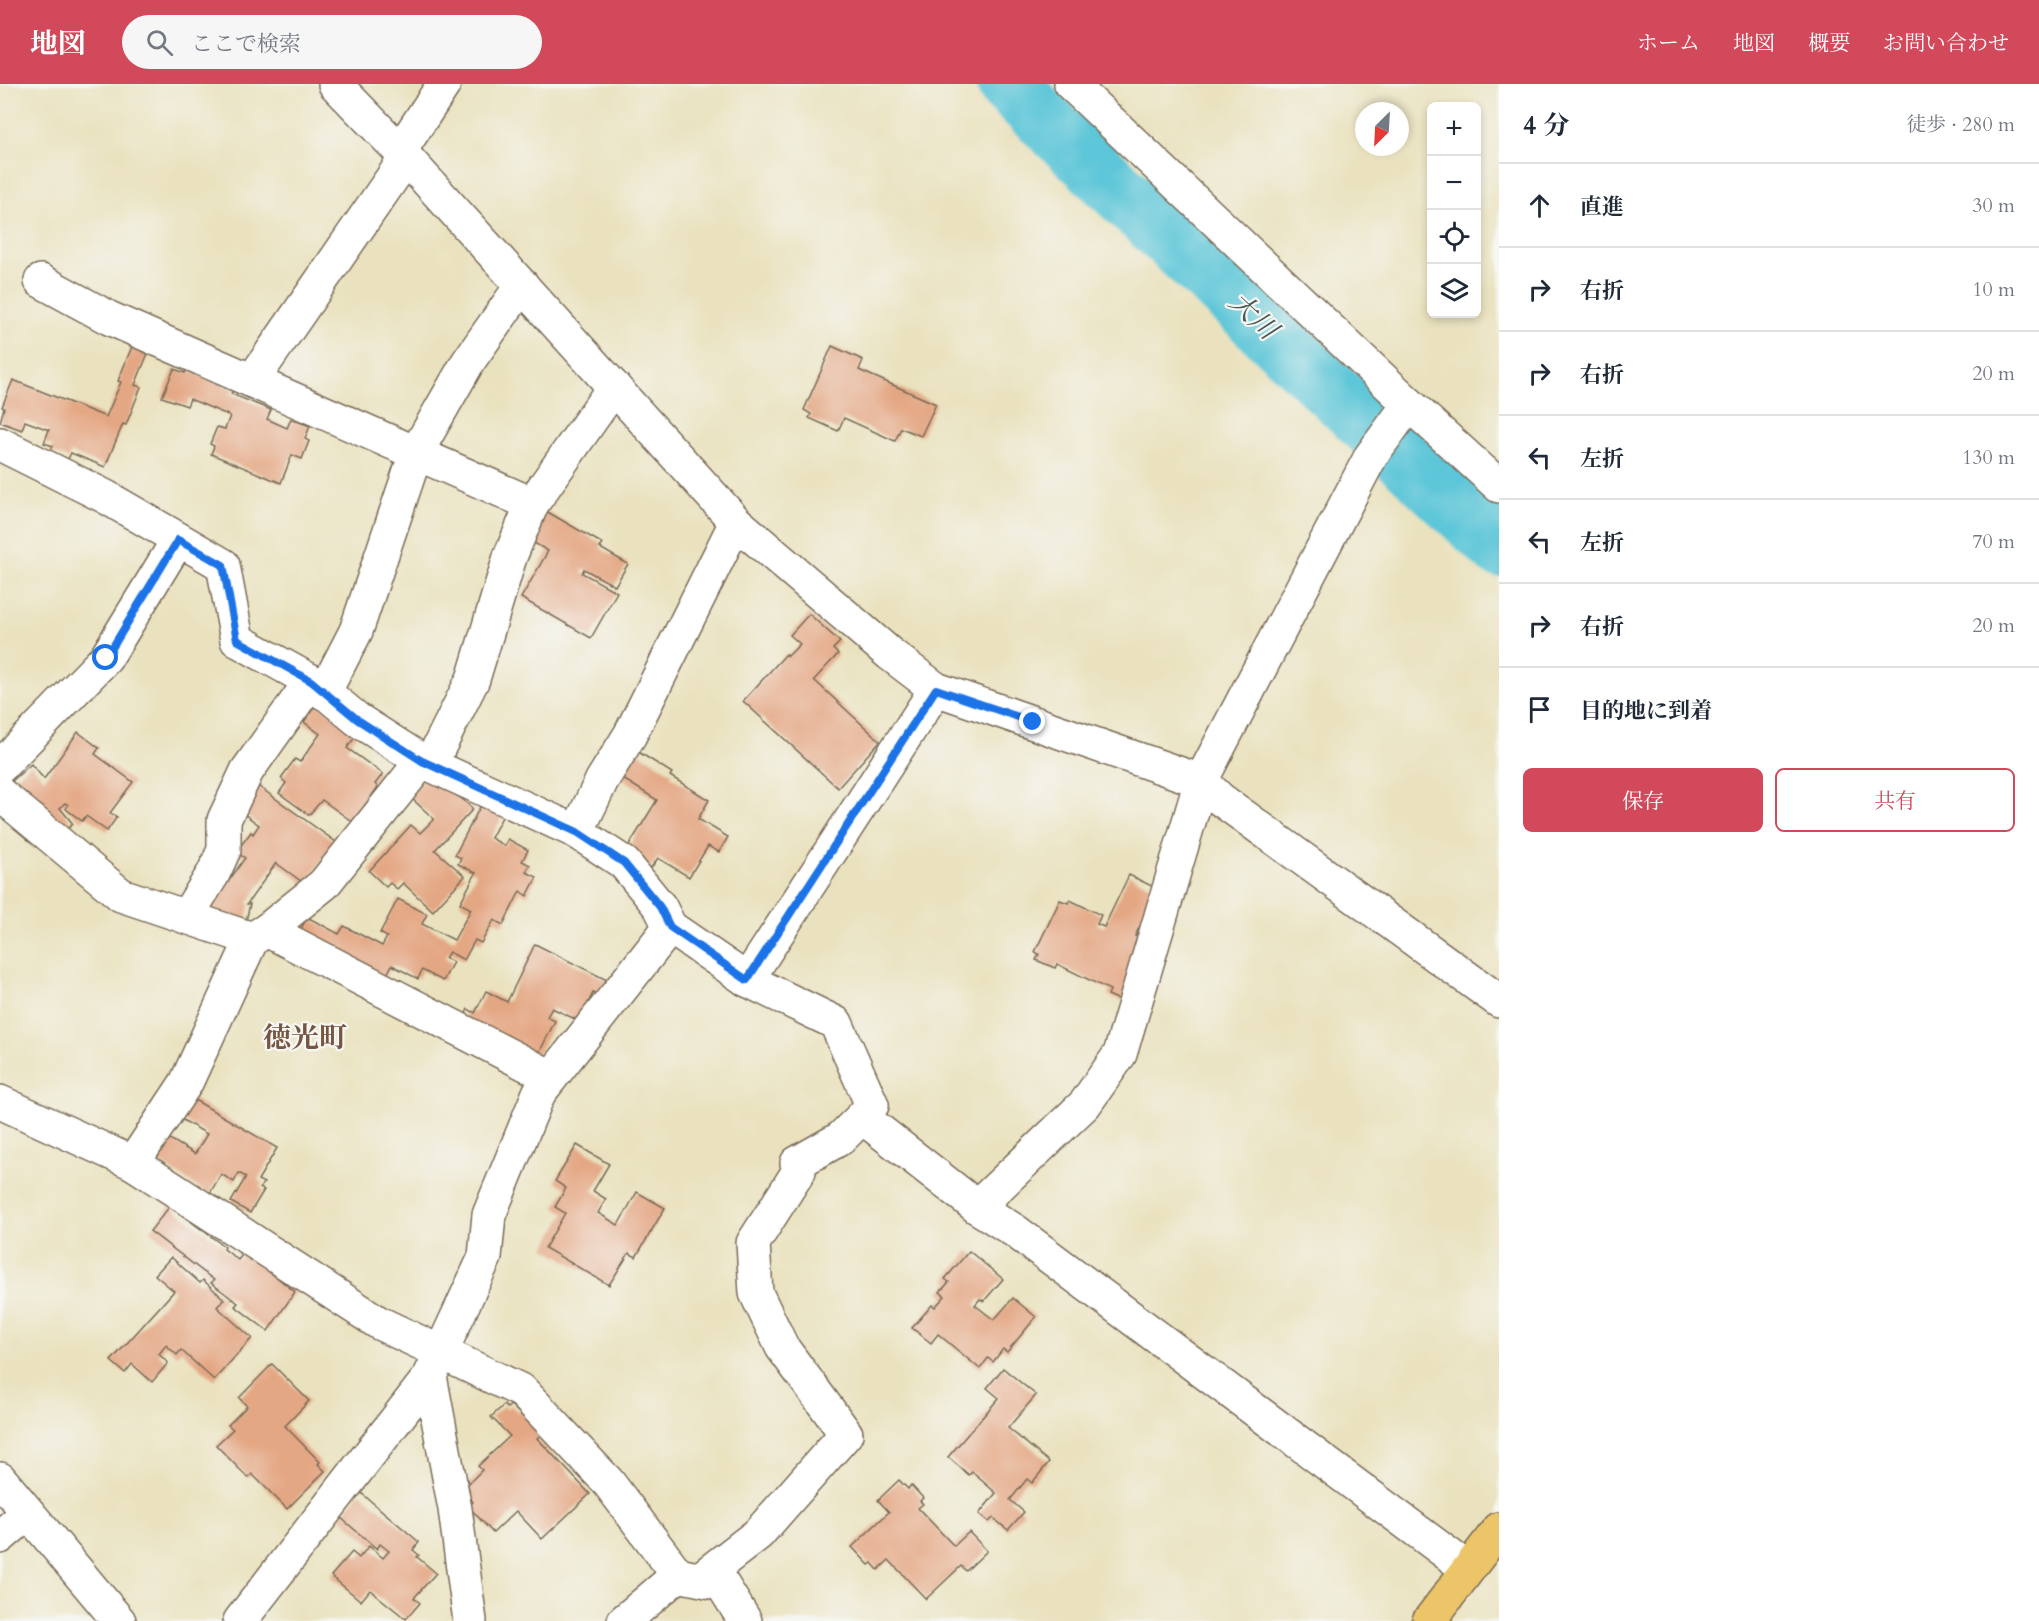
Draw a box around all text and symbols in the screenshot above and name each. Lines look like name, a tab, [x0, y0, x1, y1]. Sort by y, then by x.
search box	[122, 15, 542, 69]
text: 地図	[30, 25, 86, 63]
icon: search	[143, 26, 176, 59]
text: ここで検索	[191, 29, 301, 59]
text: ホーム	[1637, 29, 1700, 58]
text: 地図	[1733, 29, 1775, 58]
text: 概要	[1808, 29, 1850, 58]
text: お問い合わせ	[1883, 29, 2009, 58]
north arrow	[1355, 102, 1409, 156]
map controls	[1427, 102, 1481, 318]
button: +	[1427, 102, 1481, 156]
text: 4 分	[1523, 108, 1569, 143]
text: 徒歩 · 280 m	[1906, 111, 2015, 138]
button: −	[1427, 156, 1481, 210]
icon: ahead	[1523, 189, 1556, 222]
text: 直進	[1580, 192, 1624, 222]
text: 30 m	[1972, 192, 2015, 219]
button: locate	[1427, 210, 1481, 264]
button: layers	[1427, 264, 1481, 318]
icon: right	[1523, 273, 1556, 306]
text: 右折	[1580, 276, 1624, 306]
text: 10 m	[1972, 276, 2015, 303]
water label: 大川	[1221, 284, 1288, 350]
icon: right	[1523, 357, 1556, 390]
text: 右折	[1580, 360, 1624, 390]
text: 20 m	[1972, 360, 2015, 387]
icon: left	[1523, 441, 1556, 474]
text: 左折	[1580, 444, 1624, 474]
text: 130 m	[1962, 444, 2015, 471]
icon: left	[1523, 525, 1556, 558]
text: 左折	[1580, 528, 1624, 558]
text: 70 m	[1972, 528, 2015, 555]
icon: right	[1523, 609, 1556, 642]
text: 右折	[1580, 612, 1624, 642]
text: 20 m	[1972, 612, 2015, 639]
route start	[92, 644, 118, 670]
icon: arrive	[1523, 693, 1556, 726]
text: 目的地に到着	[1580, 696, 1712, 726]
route end	[1019, 708, 1045, 734]
button: 保存	[1523, 768, 1763, 832]
button: 共有	[1775, 768, 2015, 832]
district label: 徳光町	[263, 1019, 347, 1057]

